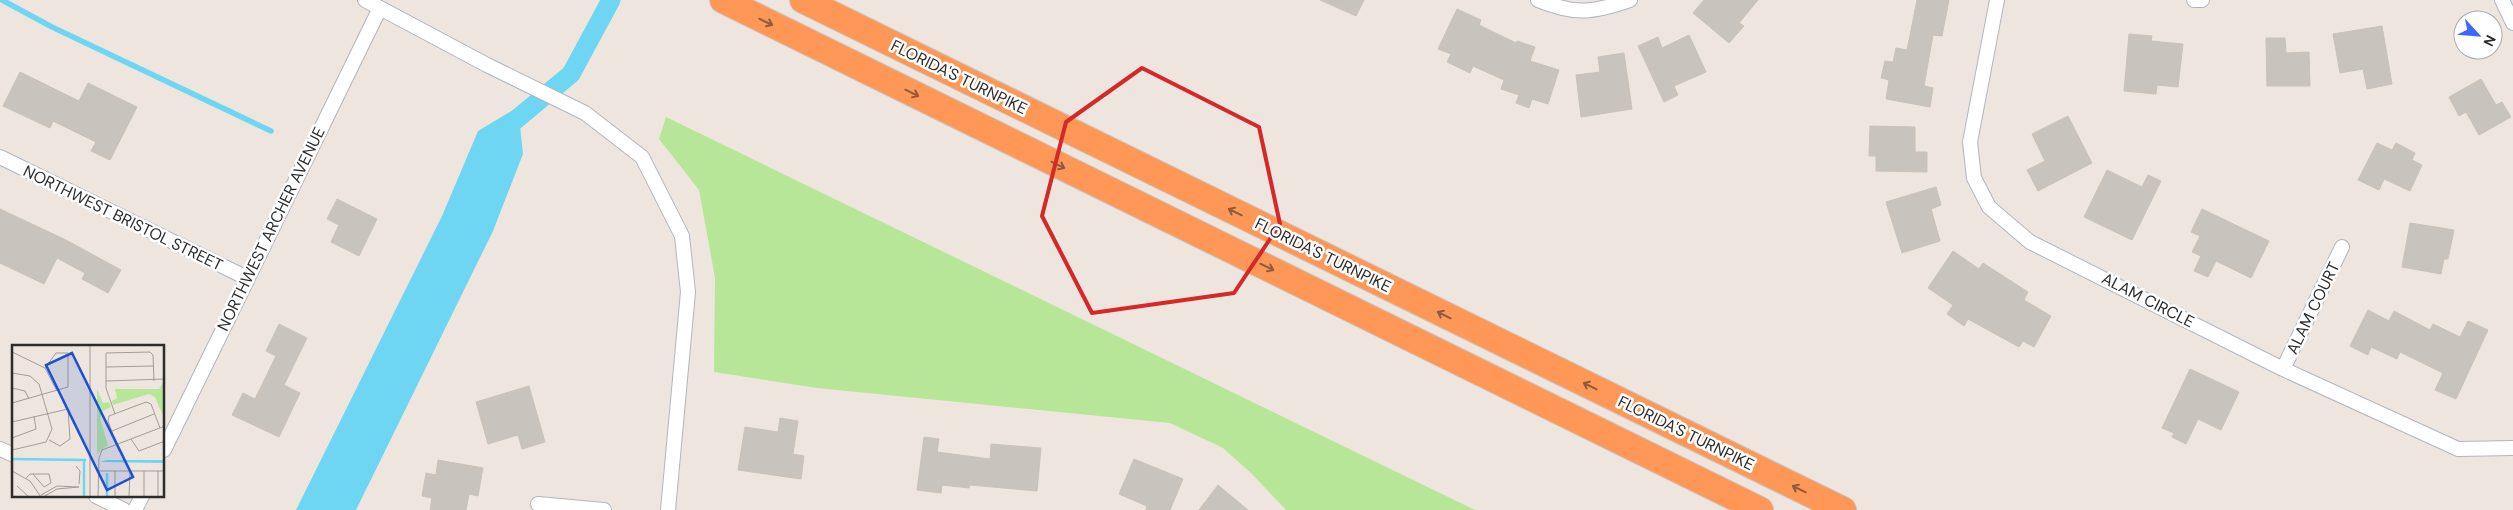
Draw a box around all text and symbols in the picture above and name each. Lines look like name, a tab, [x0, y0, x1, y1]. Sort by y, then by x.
north arrow	[2453, 10, 2503, 60]
one-way arrow	[758, 17, 773, 27]
text: N	[2479, 32, 2500, 49]
street label: FLORIDA'S TURNPIKE	[887, 35, 1031, 119]
one-way arrow	[904, 89, 919, 98]
street label: NORTHWEST ARCHER AVENUE	[212, 124, 330, 334]
street label: NORTHWEST BRISTOL STREET	[20, 160, 226, 276]
one-way arrow	[1050, 161, 1065, 170]
one-way arrow	[1228, 207, 1243, 217]
street label: FLORIDA'S TURNPIKE	[1251, 213, 1395, 297]
street label: ALAM COURT	[2282, 258, 2344, 358]
one-way arrow	[1259, 263, 1274, 273]
street label: ALAM CIRCLE	[2098, 268, 2198, 332]
one-way arrow	[1437, 309, 1452, 319]
inset map	[12, 345, 165, 498]
one-way arrow	[1583, 381, 1598, 390]
street label: FLORIDA'S TURNPIKE	[1614, 391, 1758, 475]
one-way arrow	[1792, 483, 1807, 493]

